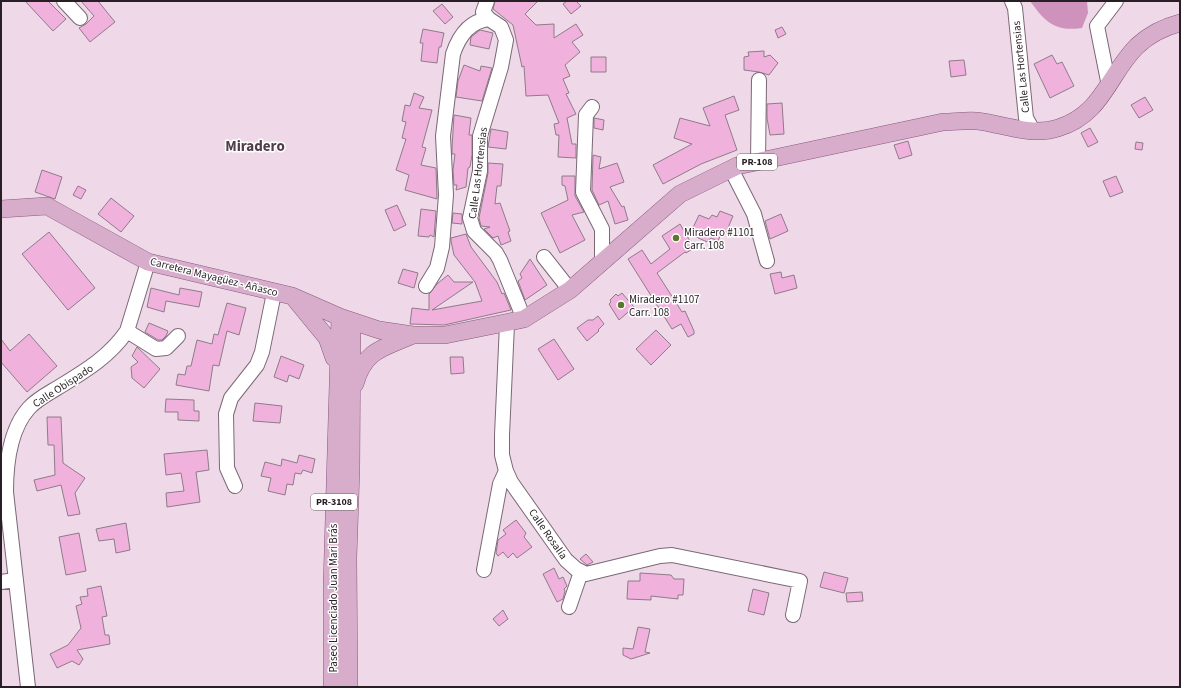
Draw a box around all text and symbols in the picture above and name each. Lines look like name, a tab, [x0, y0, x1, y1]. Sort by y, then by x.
street label: Calle Las Hortensias	[1009, 20, 1033, 114]
street label: Calle Las Hortensias	[465, 126, 491, 220]
district label: Miradero	[225, 136, 285, 157]
road number: PR-108	[737, 154, 777, 170]
place label: Miradero #1101 Carr. 108	[684, 225, 755, 253]
marker: Miradero #1101 Carr. 108	[671, 233, 681, 243]
street label: Carretera Mayagüez - Añasco	[148, 254, 280, 300]
place label: Miradero #1107 Carr. 108	[629, 292, 700, 320]
marker: Miradero #1107 Carr. 108	[616, 300, 626, 310]
street label: Calle Obispado	[30, 361, 96, 411]
road number: PR-3108	[311, 494, 357, 510]
street label: Calle Rosalía	[525, 506, 571, 562]
street label: Paseo Licenciado Juan Mari Brás	[326, 523, 341, 672]

